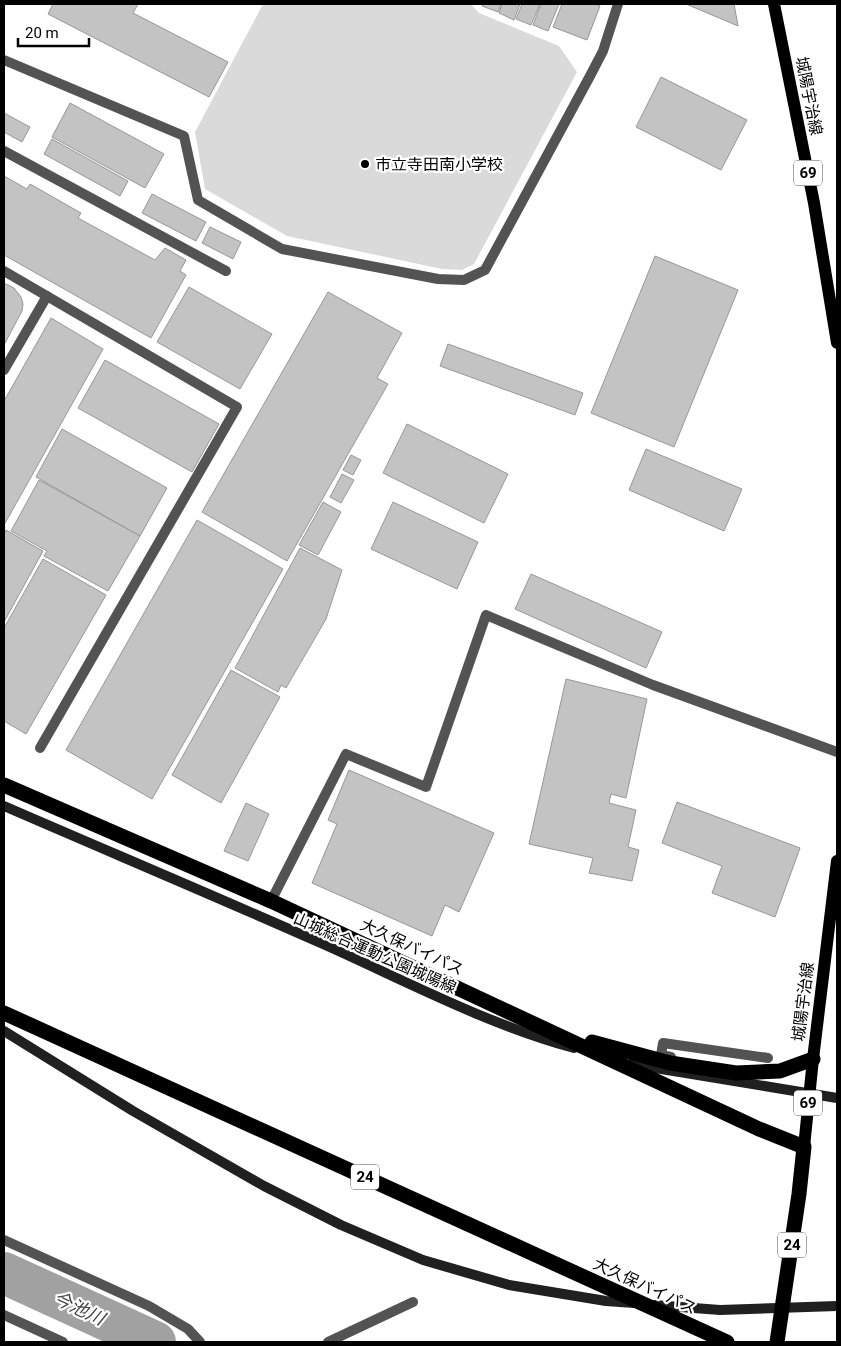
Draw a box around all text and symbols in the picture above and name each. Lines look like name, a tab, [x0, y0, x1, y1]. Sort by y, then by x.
scale bar	[18, 15, 89, 47]
text: 20 m	[25, 24, 59, 42]
street label: 城陽宇治線	[792, 55, 826, 137]
place label: 市立寺田南小学校	[375, 155, 503, 174]
marker: 市立寺田南小学校	[359, 158, 371, 170]
road number: 69	[794, 160, 822, 186]
street label: 山城総合運動公園城陽線	[291, 909, 459, 997]
street label: 大久保バイパス	[357, 915, 467, 979]
street label: 城陽宇治線	[789, 961, 817, 1043]
road number: 69	[794, 1090, 822, 1116]
road number: 24	[351, 1164, 379, 1190]
road number: 24	[778, 1232, 806, 1258]
street label: 大久保バイパス	[590, 1254, 700, 1318]
water label: 今池川	[50, 1287, 110, 1330]

